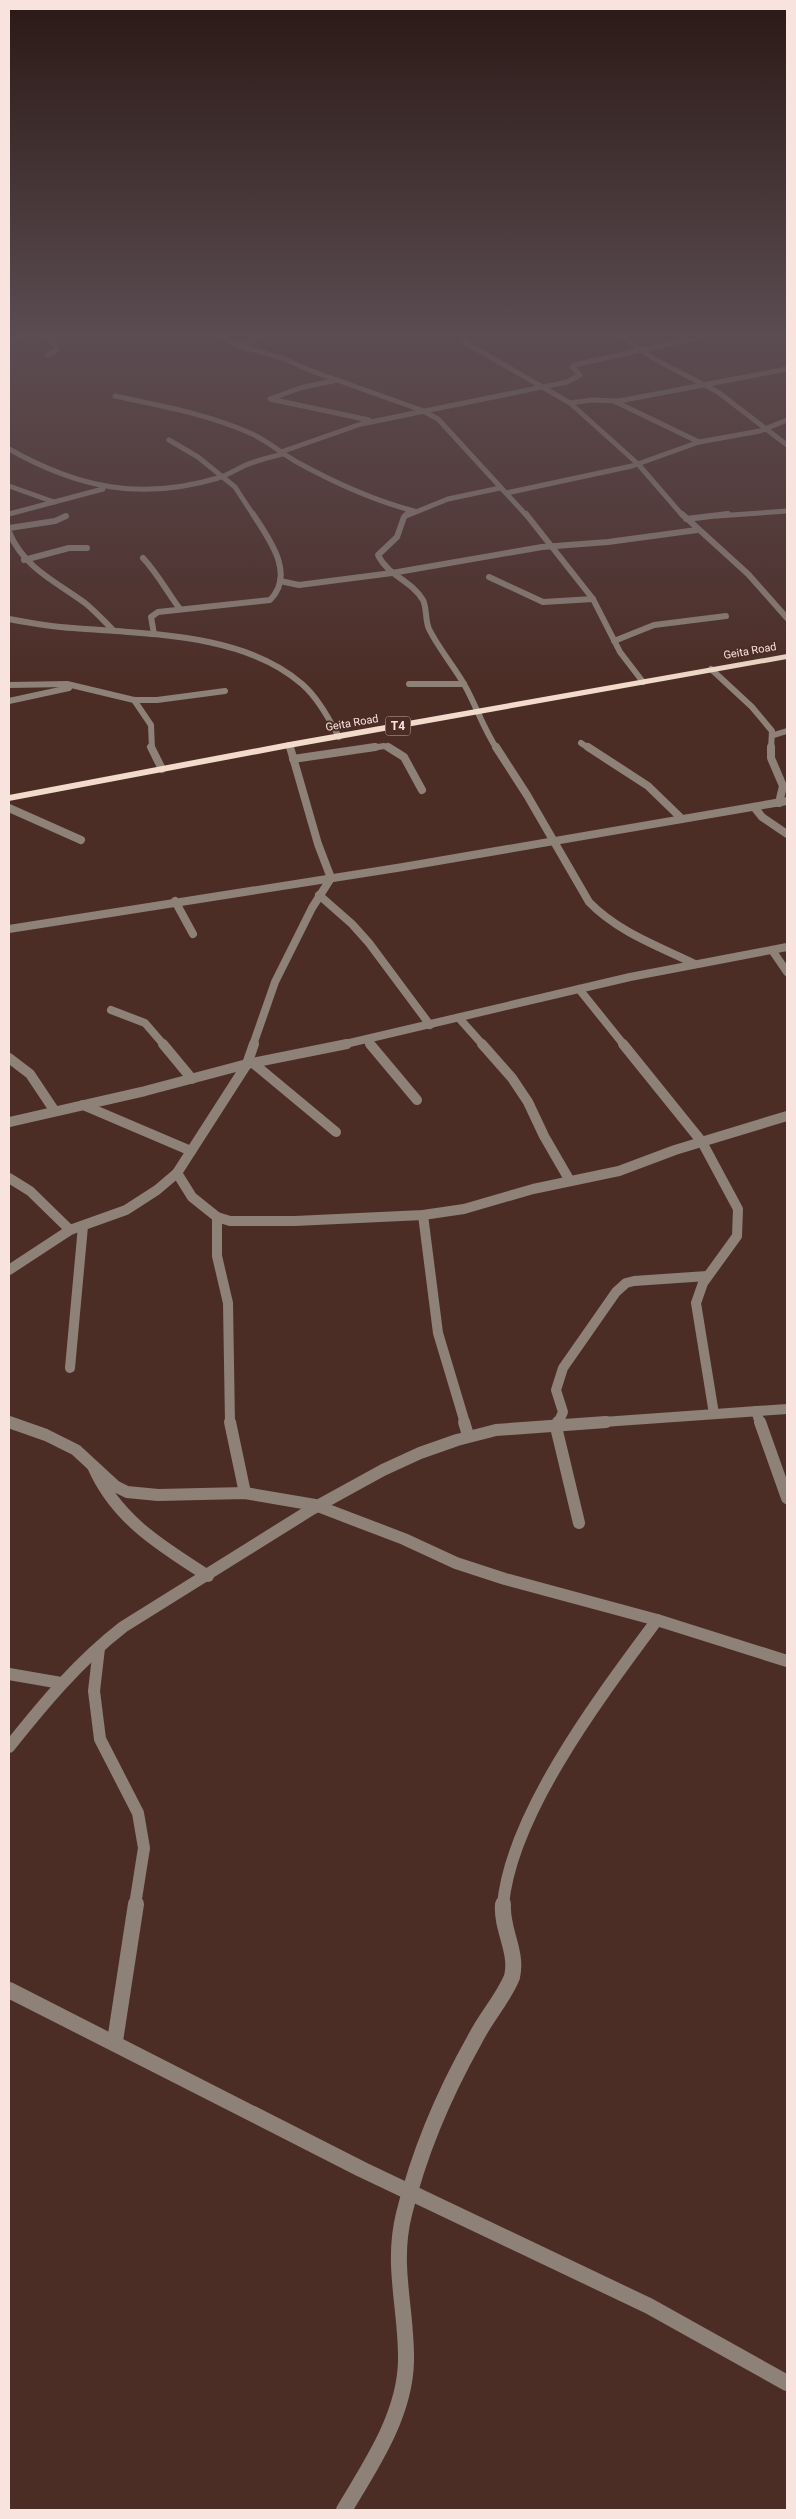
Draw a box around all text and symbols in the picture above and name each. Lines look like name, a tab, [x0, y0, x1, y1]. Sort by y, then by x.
street label: Geita Road	[722, 640, 778, 662]
street label: Geita Road	[324, 712, 380, 734]
road number: T4	[386, 716, 410, 736]

